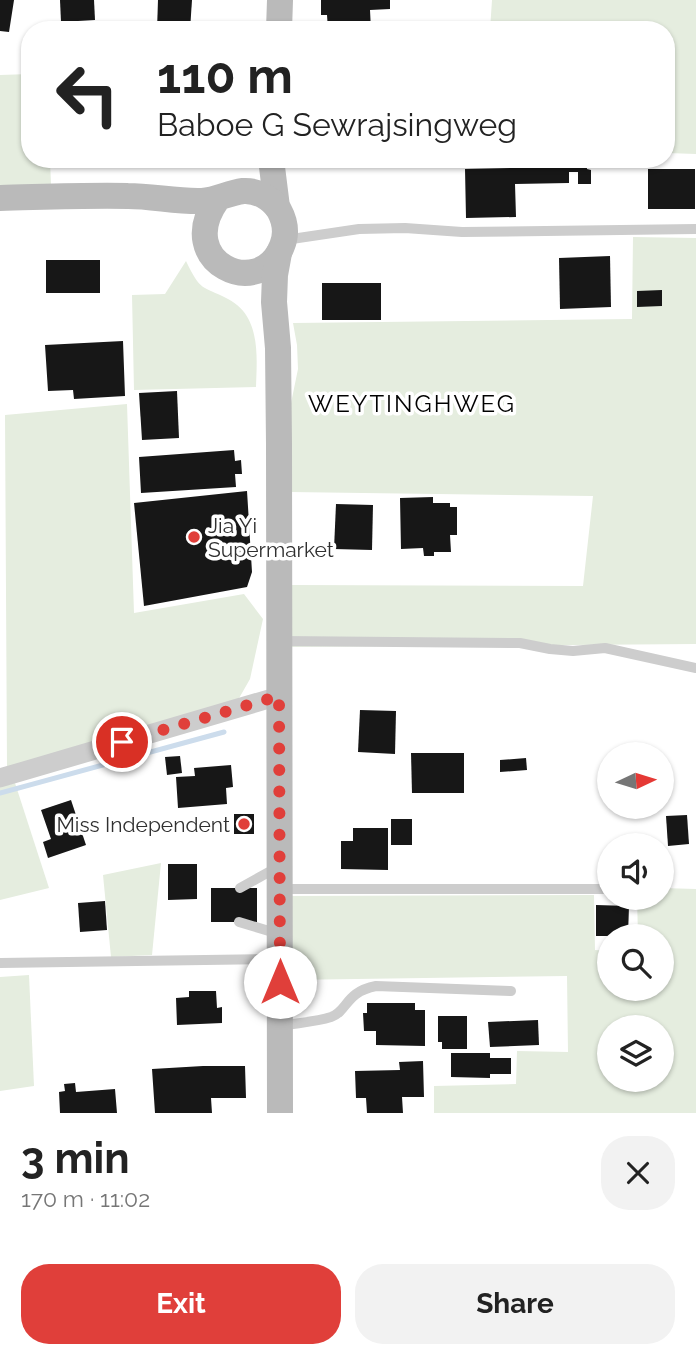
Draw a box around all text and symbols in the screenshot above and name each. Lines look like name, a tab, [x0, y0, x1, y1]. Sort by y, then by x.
text: 110 m	[157, 47, 293, 104]
icon: left	[42, 49, 133, 140]
text: Baboe G Sewrajsingweg	[157, 106, 517, 143]
district label: WEYTINGHWEG	[308, 389, 516, 418]
place label: Jia Yi Supermarket	[208, 513, 334, 562]
marker: Jia Yi Supermarket	[186, 529, 202, 545]
pin	[92, 712, 152, 772]
icon: arrive	[103, 723, 141, 761]
north arrow	[597, 742, 674, 819]
map controls	[597, 742, 674, 1092]
place label: Miss Independent	[56, 812, 230, 837]
marker: Miss Independent	[236, 816, 252, 832]
button: sound	[597, 833, 674, 910]
button: search	[597, 924, 674, 1001]
position arrow	[243, 945, 317, 1019]
button: layers	[597, 1015, 674, 1092]
text: 3 min	[21, 1134, 130, 1183]
button: close	[601, 1136, 675, 1210]
text: 170 m · 11:02	[21, 1185, 150, 1212]
button: Exit	[21, 1264, 341, 1344]
button: Share	[355, 1264, 675, 1344]

